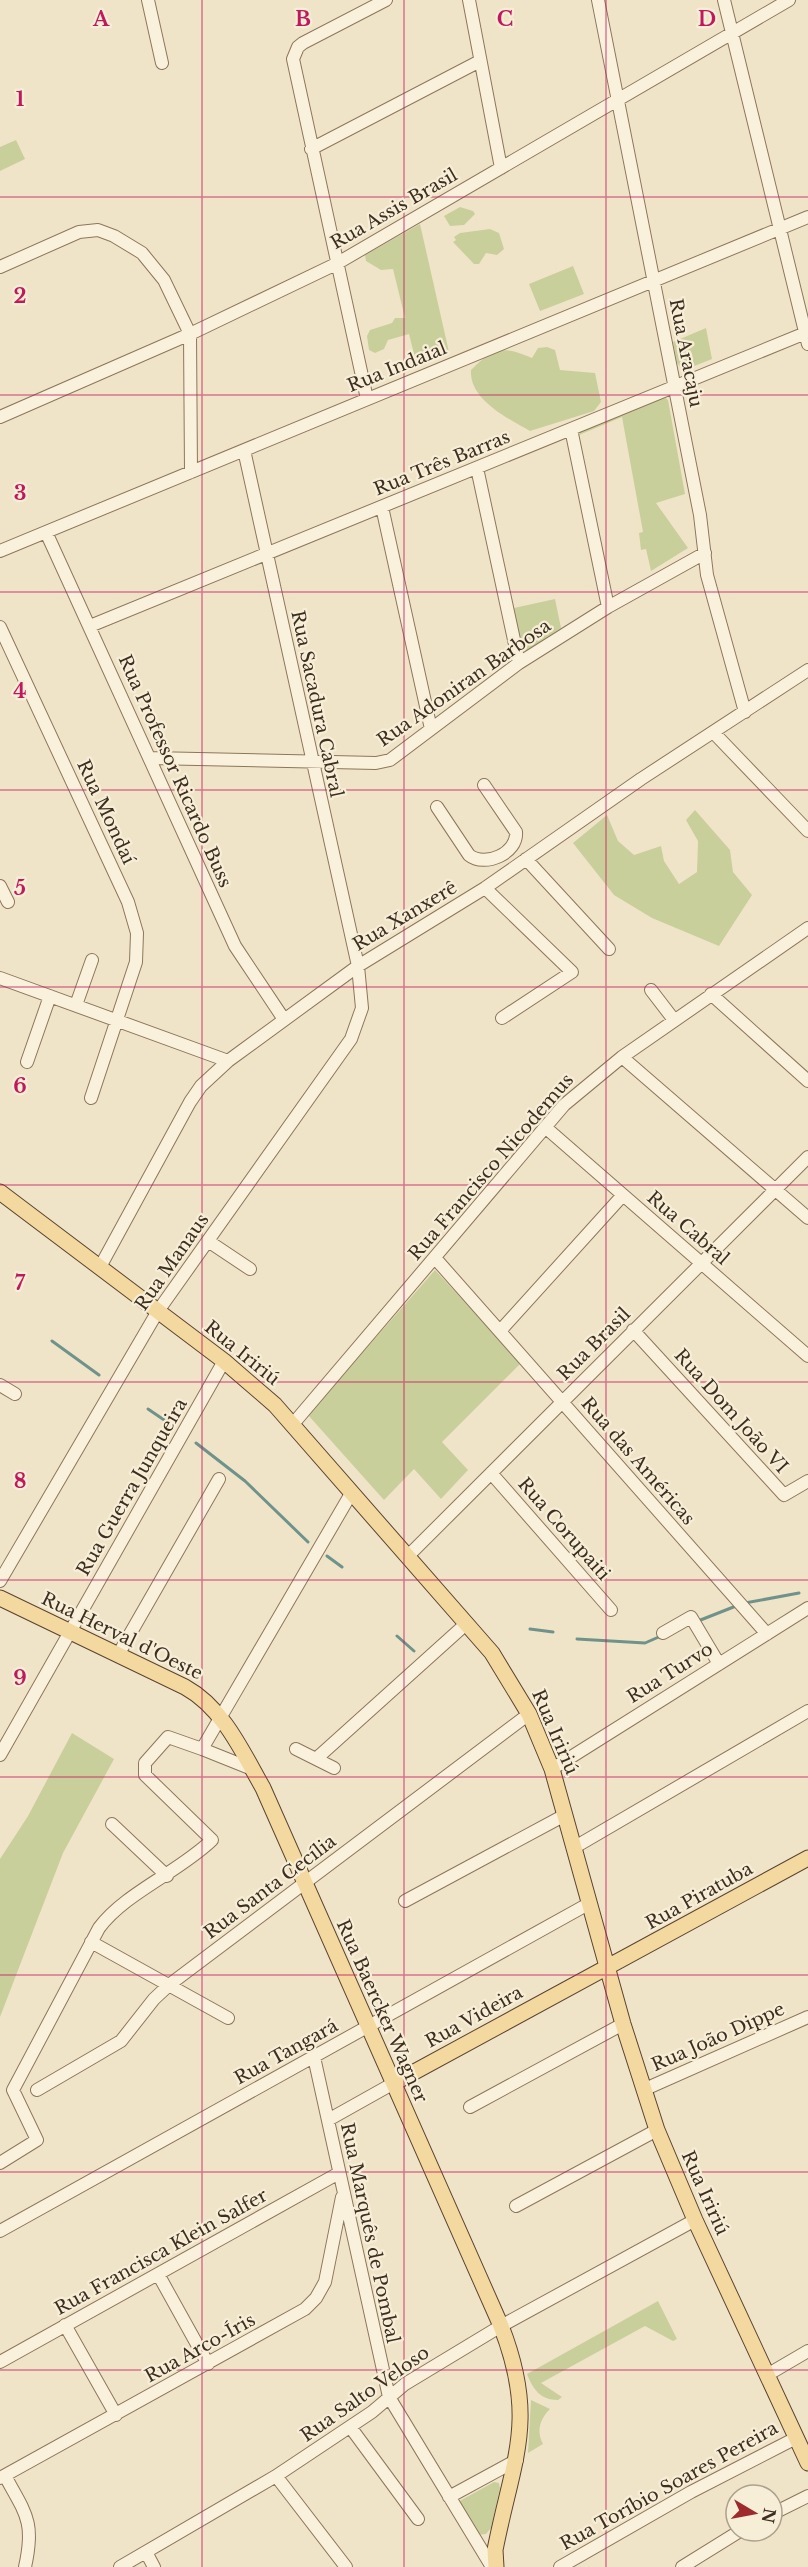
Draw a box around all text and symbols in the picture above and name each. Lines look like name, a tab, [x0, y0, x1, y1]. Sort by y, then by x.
text: A	[92, 7, 110, 31]
text: B	[295, 7, 311, 31]
text: C	[497, 7, 513, 31]
text: D	[698, 7, 716, 31]
text: 1	[16, 87, 25, 111]
street label: Rua Assis Brasil	[327, 164, 461, 254]
text: 2	[13, 284, 27, 308]
street label: Rua Aracaju	[665, 297, 707, 409]
street label: Rua Indaial	[344, 337, 450, 397]
street label: Rua Três Barras	[371, 426, 513, 500]
text: 3	[14, 481, 26, 505]
street label: Rua Sacadura Cabral	[286, 608, 348, 800]
street label: Rua Adoniran Barbosa	[373, 615, 555, 751]
street label: Rua Professor Ricardo Buss	[114, 651, 236, 891]
text: 4	[13, 679, 27, 703]
street label: Rua Mondaí	[72, 756, 140, 869]
text: 5	[14, 876, 26, 900]
street label: Rua Xanxerê	[349, 876, 461, 956]
street label: Rua Francisco Nicodemus	[404, 1069, 578, 1265]
text: 6	[13, 1074, 27, 1098]
street label: Rua Cabral	[642, 1186, 734, 1270]
street label: Rua Manaus	[130, 1209, 214, 1315]
text: 7	[15, 1271, 26, 1295]
street label: Rua Brasil	[553, 1303, 635, 1385]
street label: Rua Iririú	[200, 1316, 284, 1390]
street label: Rua Dom João VI	[669, 1344, 793, 1478]
street label: Rua das Américas	[577, 1393, 699, 1529]
street label: Rua Guerra Junqueira	[72, 1394, 192, 1580]
text: 8	[14, 1469, 26, 1493]
street label: Rua Corupaiti	[513, 1473, 615, 1585]
street label: Rua Herval d'Oeste	[38, 1587, 206, 1685]
street label: Rua Turvo	[623, 1638, 717, 1708]
text: 9	[13, 1666, 27, 1690]
street label: Rua Iririú	[527, 1686, 583, 1778]
street label: Rua Santa Cecília	[200, 1830, 340, 1944]
street label: Rua Piratuba	[642, 1858, 756, 1934]
street label: Rua Baercker Wagner	[332, 1916, 433, 2106]
street label: Rua Videira	[422, 1981, 526, 2053]
street label: Rua João Dippe	[648, 1998, 788, 2076]
street label: Rua Tangará	[230, 2015, 342, 2089]
street label: Rua Marquês de Pombal	[336, 2121, 404, 2345]
street label: Rua Iririú	[677, 2147, 733, 2239]
street label: Rua Francisca Klein Salfer	[51, 2184, 272, 2320]
street label: Rua Arco-Íris	[141, 2308, 259, 2387]
street label: Rua Salto Veloso	[296, 2341, 434, 2447]
street label: Rua Toríbio Soares Pereira	[556, 2417, 782, 2555]
north arrow	[724, 2483, 784, 2543]
text: N	[758, 2506, 780, 2525]

